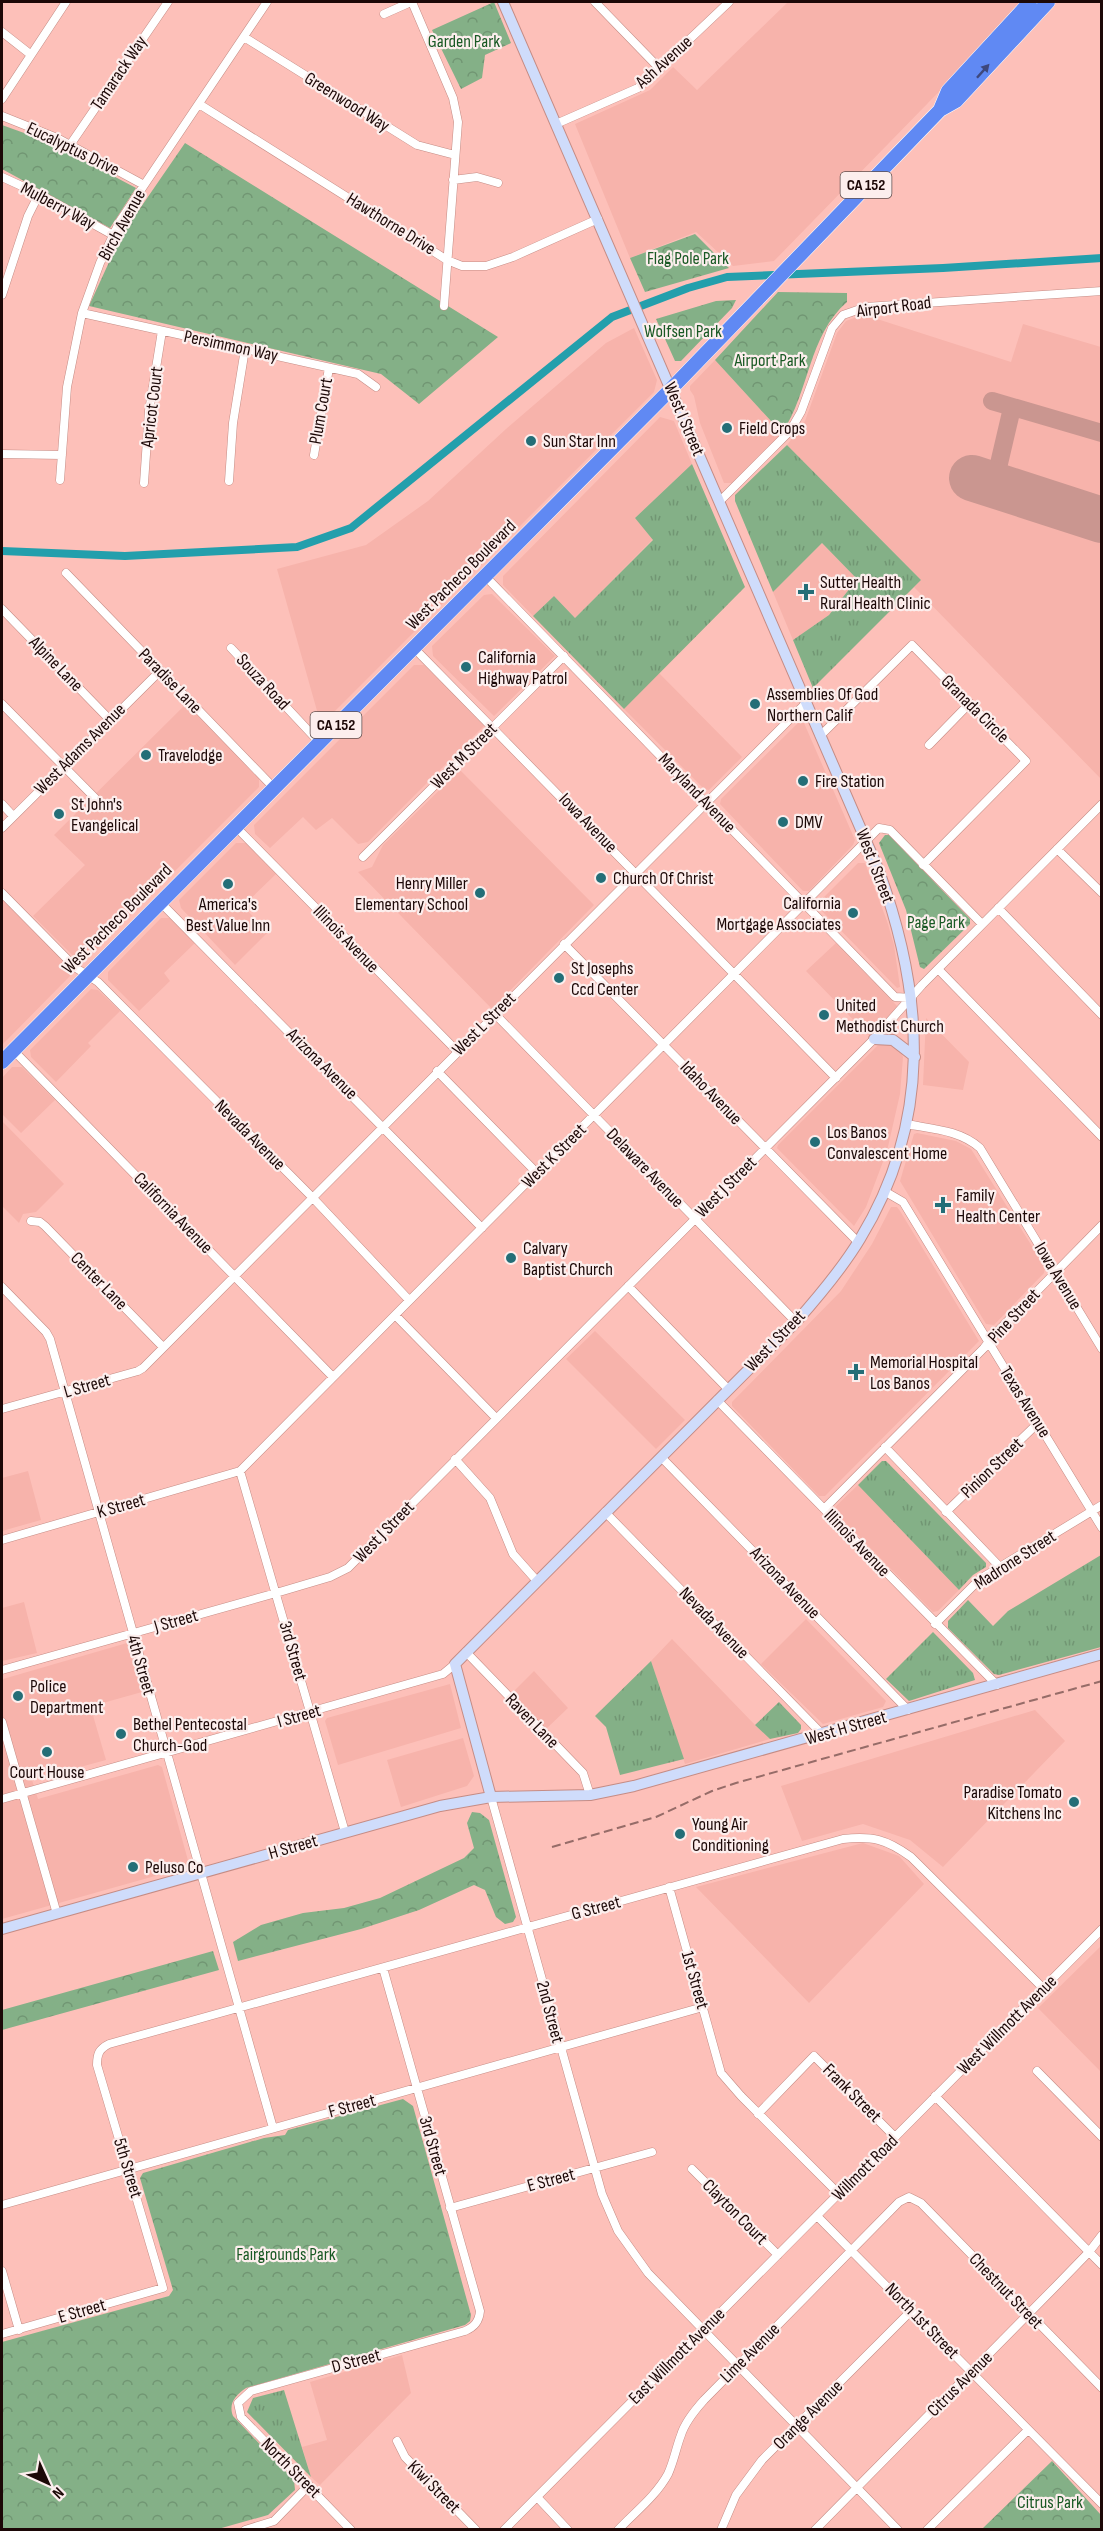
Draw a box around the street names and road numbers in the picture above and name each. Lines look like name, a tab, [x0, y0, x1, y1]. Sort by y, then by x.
street label: Ash Avenue	[631, 31, 697, 93]
street label: Tamarack Way	[86, 32, 152, 114]
street label: Greenwood Way	[301, 68, 393, 136]
street label: Eucalyptus Drive	[23, 118, 123, 180]
road number: CA 152	[840, 172, 892, 198]
street label: Mulberry Way	[17, 178, 99, 234]
street label: Birch Avenue	[94, 186, 150, 264]
street label: Hawthorne Drive	[343, 188, 439, 260]
street label: Airport Road	[855, 292, 932, 322]
street label: Persimmon Way	[182, 326, 280, 366]
street label: Apricot Court	[136, 365, 167, 450]
street label: Plum Court	[305, 376, 337, 446]
street label: West I Street	[659, 379, 709, 459]
street label: West Pacheco Boulevard	[402, 516, 520, 634]
street label: Alpine Lane	[24, 631, 87, 696]
street label: Paradise Lane	[134, 644, 206, 718]
street label: Souza Road	[232, 650, 294, 714]
street label: Granada Circle	[937, 671, 1013, 747]
street label: West Adams Avenue	[30, 699, 130, 799]
road number: CA 152	[310, 712, 362, 738]
street label: West M Street	[427, 718, 502, 793]
street label: Maryland Avenue	[654, 749, 740, 837]
street label: Iowa Avenue	[555, 789, 621, 857]
street label: West I Street	[851, 826, 899, 907]
street label: West Pacheco Boulevard	[58, 860, 176, 978]
street label: Illinois Avenue	[309, 901, 383, 977]
street label: West L Street	[448, 988, 520, 1060]
street label: Arizona Avenue	[281, 1023, 362, 1104]
street label: Idaho Avenue	[676, 1057, 746, 1129]
street label: Nevada Avenue	[210, 1095, 290, 1175]
street label: West K Street	[517, 1119, 591, 1193]
street label: Delaware Avenue	[602, 1124, 688, 1212]
street label: West J Street	[691, 1152, 761, 1222]
street label: California Avenue	[129, 1168, 217, 1258]
street label: Iowa Avenue	[1030, 1239, 1086, 1313]
street label: Center Lane	[66, 1248, 132, 1314]
street label: Pine Street	[984, 1284, 1045, 1348]
street label: West I Street	[740, 1305, 810, 1376]
street label: Texas Avenue	[995, 1362, 1055, 1442]
street label: L Street	[61, 1369, 113, 1403]
street label: Pinion Street	[957, 1433, 1028, 1503]
street label: K Street	[95, 1489, 148, 1523]
street label: West J Street	[349, 1496, 419, 1567]
street label: Illinois Avenue	[820, 1505, 894, 1581]
street label: Madrone Street	[970, 1526, 1060, 1594]
street label: Arizona Avenue	[745, 1542, 824, 1623]
street label: Nevada Avenue	[675, 1583, 753, 1663]
street label: J Street	[151, 1605, 201, 1638]
street label: 3rd Street	[275, 1619, 312, 1684]
street label: 4th Street	[122, 1633, 160, 1698]
street label: Raven Lane	[501, 1689, 563, 1753]
street label: I Street	[275, 1700, 324, 1732]
street label: West H Street	[803, 1706, 889, 1750]
street label: H Street	[266, 1830, 320, 1864]
street label: G Street	[569, 1891, 623, 1925]
street label: 1st Street	[677, 1949, 713, 2012]
street label: West Willmott Avenue	[953, 1971, 1061, 2079]
street label: 2nd Street	[532, 1979, 568, 2046]
street label: Frank Street	[818, 2059, 886, 2127]
street label: F Street	[326, 2090, 378, 2122]
street label: 3rd Street	[415, 2114, 452, 2179]
street label: Willmott Road	[828, 2131, 902, 2205]
street label: 5th Street	[109, 2136, 147, 2201]
street label: E Street	[525, 2163, 578, 2196]
street label: Clayton Court	[698, 2175, 772, 2249]
street label: Chestnut Street	[965, 2249, 1048, 2334]
street label: North 1st Street	[881, 2279, 964, 2364]
street label: E Street	[56, 2294, 109, 2328]
street label: East Willmott Avenue	[624, 2303, 730, 2409]
street label: Lime Avenue	[716, 2319, 784, 2387]
street label: D Street	[329, 2344, 383, 2378]
street label: Citrus Avenue	[923, 2347, 997, 2421]
street label: Orange Avenue	[769, 2376, 847, 2454]
street label: North Street	[257, 2434, 326, 2503]
street label: Kiwi Street	[403, 2456, 465, 2518]

